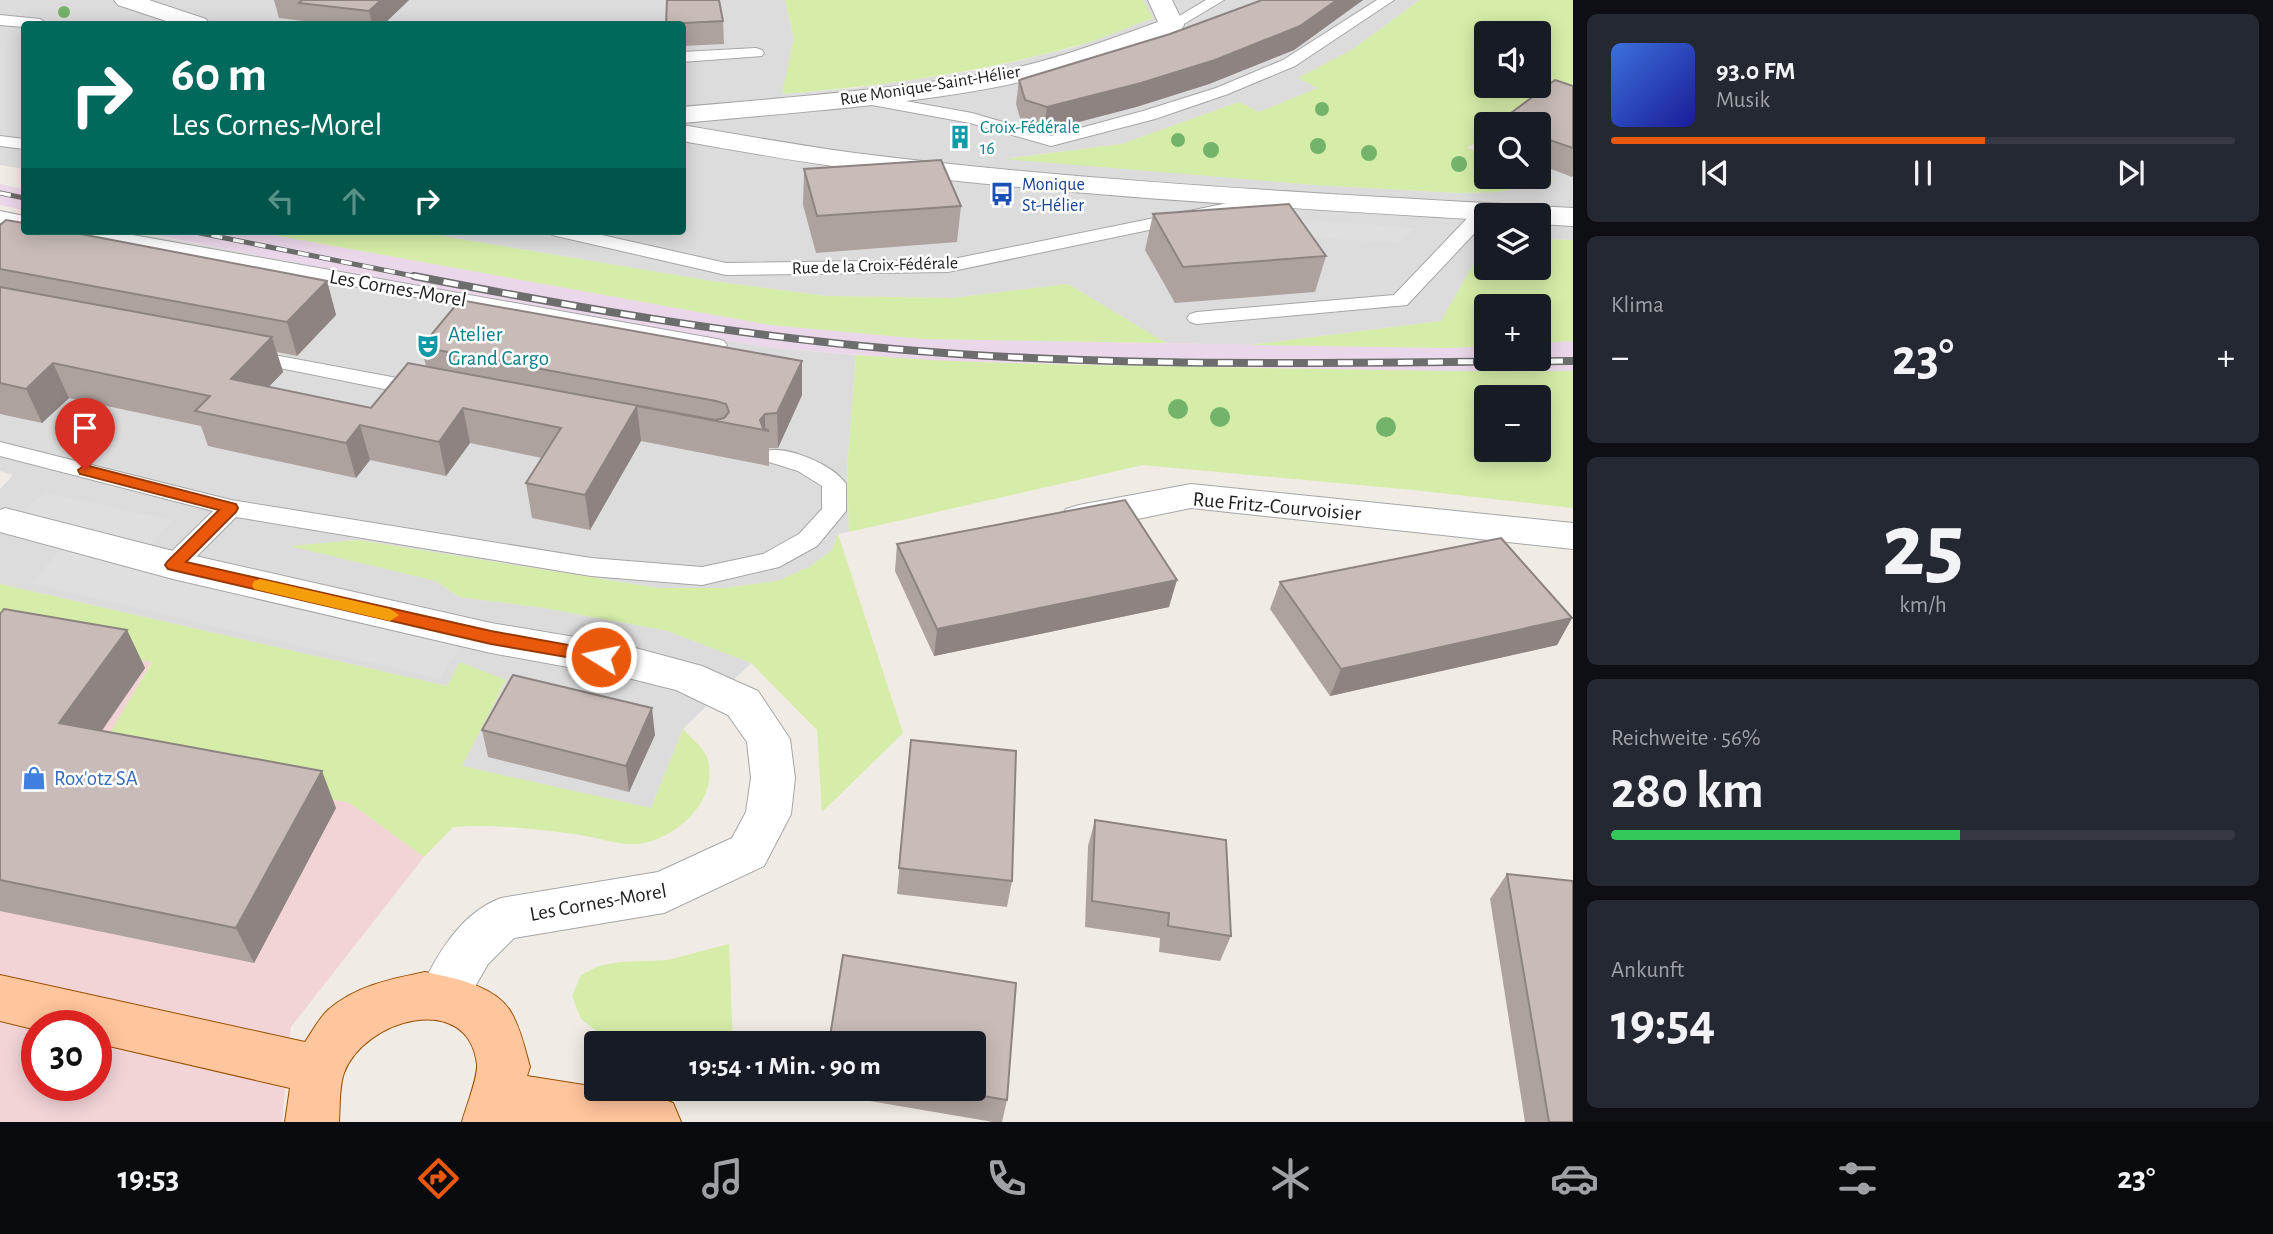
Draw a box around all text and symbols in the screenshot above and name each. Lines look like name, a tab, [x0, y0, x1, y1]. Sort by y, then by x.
map controls	[1474, 21, 1551, 462]
button: sound	[1474, 21, 1551, 98]
icon: right	[56, 49, 147, 140]
text: 60 m	[171, 51, 267, 100]
text: 93.0 FM	[1716, 58, 1796, 84]
street label: Rue Monique-Saint-Hélier	[839, 63, 1022, 109]
text: Musik	[1716, 89, 1770, 112]
text: Les Cornes-Morel	[171, 109, 382, 141]
button: search	[1474, 112, 1551, 189]
place label: Croix-Fédérale 16	[980, 119, 1080, 158]
building icon: Croix-Fédérale 16	[946, 123, 974, 151]
icon: previous	[1696, 154, 1734, 192]
icon: pause	[1904, 154, 1942, 192]
icon: next	[2112, 154, 2150, 192]
place label: Monique St-Hélier	[1022, 176, 1085, 215]
bus stop icon: Monique St-Hélier	[988, 180, 1016, 208]
icon: left	[262, 182, 300, 220]
icon: ahead	[335, 182, 373, 220]
icon: right	[408, 182, 446, 220]
button: layers	[1474, 203, 1551, 280]
street label: Rue de la Croix-Fédérale	[792, 254, 959, 278]
street label: Les Cornes-Morel	[328, 266, 468, 311]
button: +	[1474, 294, 1551, 371]
text: Klima	[1611, 294, 1664, 317]
place label: Atelier Grand Cargo	[448, 324, 549, 369]
theatre icon: Atelier Grand Cargo	[414, 332, 442, 360]
text: 23°	[1892, 332, 1954, 384]
text: −	[1611, 339, 1629, 377]
text: +	[2217, 339, 2235, 377]
button: −	[1474, 385, 1551, 462]
pin	[55, 398, 115, 470]
icon: arrive	[66, 409, 104, 447]
street label: Rue Fritz-Courvoisier	[1192, 489, 1362, 524]
text: 25	[1882, 501, 1964, 592]
text: km/h	[1899, 594, 1947, 617]
position arrow	[564, 620, 638, 694]
text: Reichweite · 56%	[1611, 727, 1761, 750]
shop icon: Rox'otz SA	[20, 764, 48, 792]
text: 280 km	[1611, 765, 1764, 817]
place label: Rox'otz SA	[54, 768, 138, 789]
street label: Les Cornes-Morel	[528, 880, 668, 925]
text: Ankunft	[1611, 959, 1684, 982]
text: 19:54	[1611, 997, 1715, 1049]
speed limit sign: 30	[21, 1010, 112, 1101]
text: 19:54 · 1 Min. · 90 m	[689, 1053, 881, 1079]
icon: directions	[414, 1154, 463, 1203]
icon: music	[698, 1154, 747, 1203]
icon: phone	[982, 1154, 1031, 1203]
icon: climate	[1266, 1154, 1315, 1203]
icon: car	[1550, 1154, 1599, 1203]
icon: filters	[1833, 1154, 1882, 1203]
text: 19:53	[117, 1162, 179, 1194]
text: 23°	[2117, 1162, 2156, 1194]

